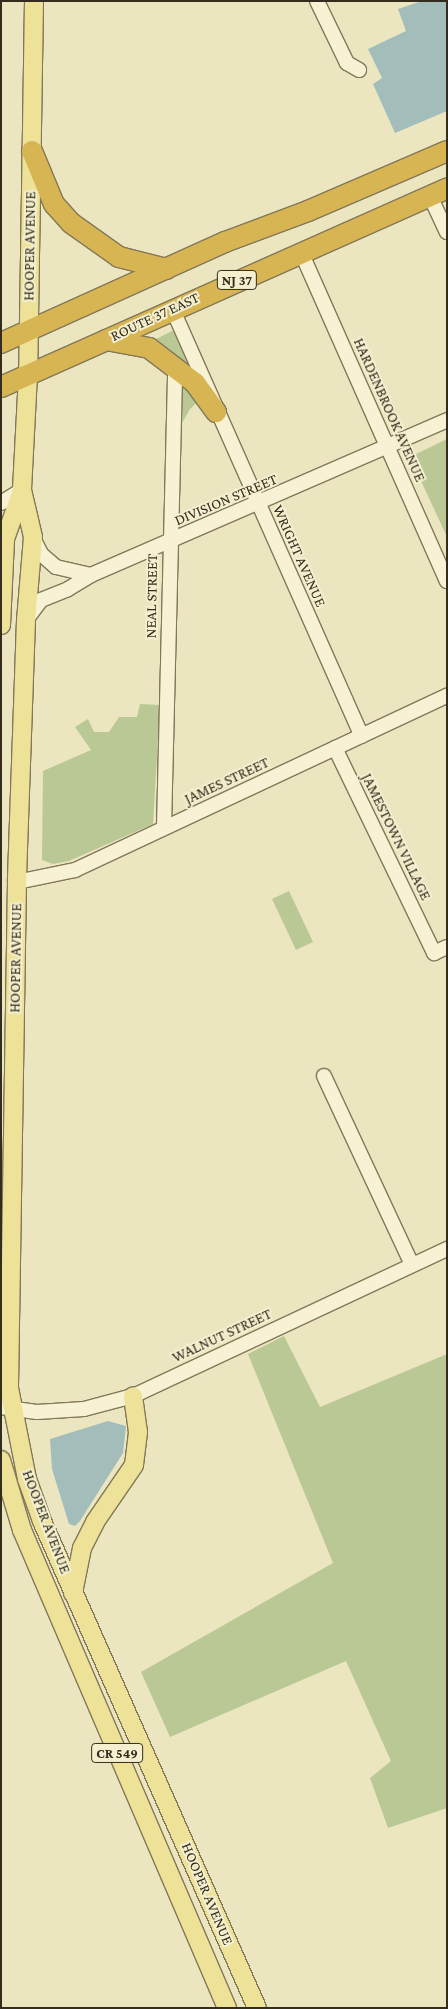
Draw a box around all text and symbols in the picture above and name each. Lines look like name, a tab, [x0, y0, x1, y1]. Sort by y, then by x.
street label: HOOPER AVENUE	[20, 191, 40, 301]
road number: NJ 37	[216, 268, 258, 292]
street label: ROUTE 37 EAST	[108, 289, 202, 345]
street label: HARDENBROOK AVENUE	[349, 335, 429, 485]
street label: DIVISION STREET	[172, 470, 280, 530]
street label: WRIGHT AVENUE	[268, 502, 330, 610]
street label: NEAL STREET	[142, 554, 162, 638]
street label: JAMES STREET	[182, 754, 272, 808]
street label: JAMESTOWN VILLAGE	[357, 771, 435, 903]
street label: HOOPER AVENUE	[6, 903, 26, 1013]
street label: WALNUT STREET	[169, 1305, 275, 1367]
street label: HOOPER AVENUE	[18, 1468, 74, 1576]
road number: CR 549	[91, 1742, 143, 1765]
street label: HOOPER AVENUE	[177, 1840, 237, 1948]

